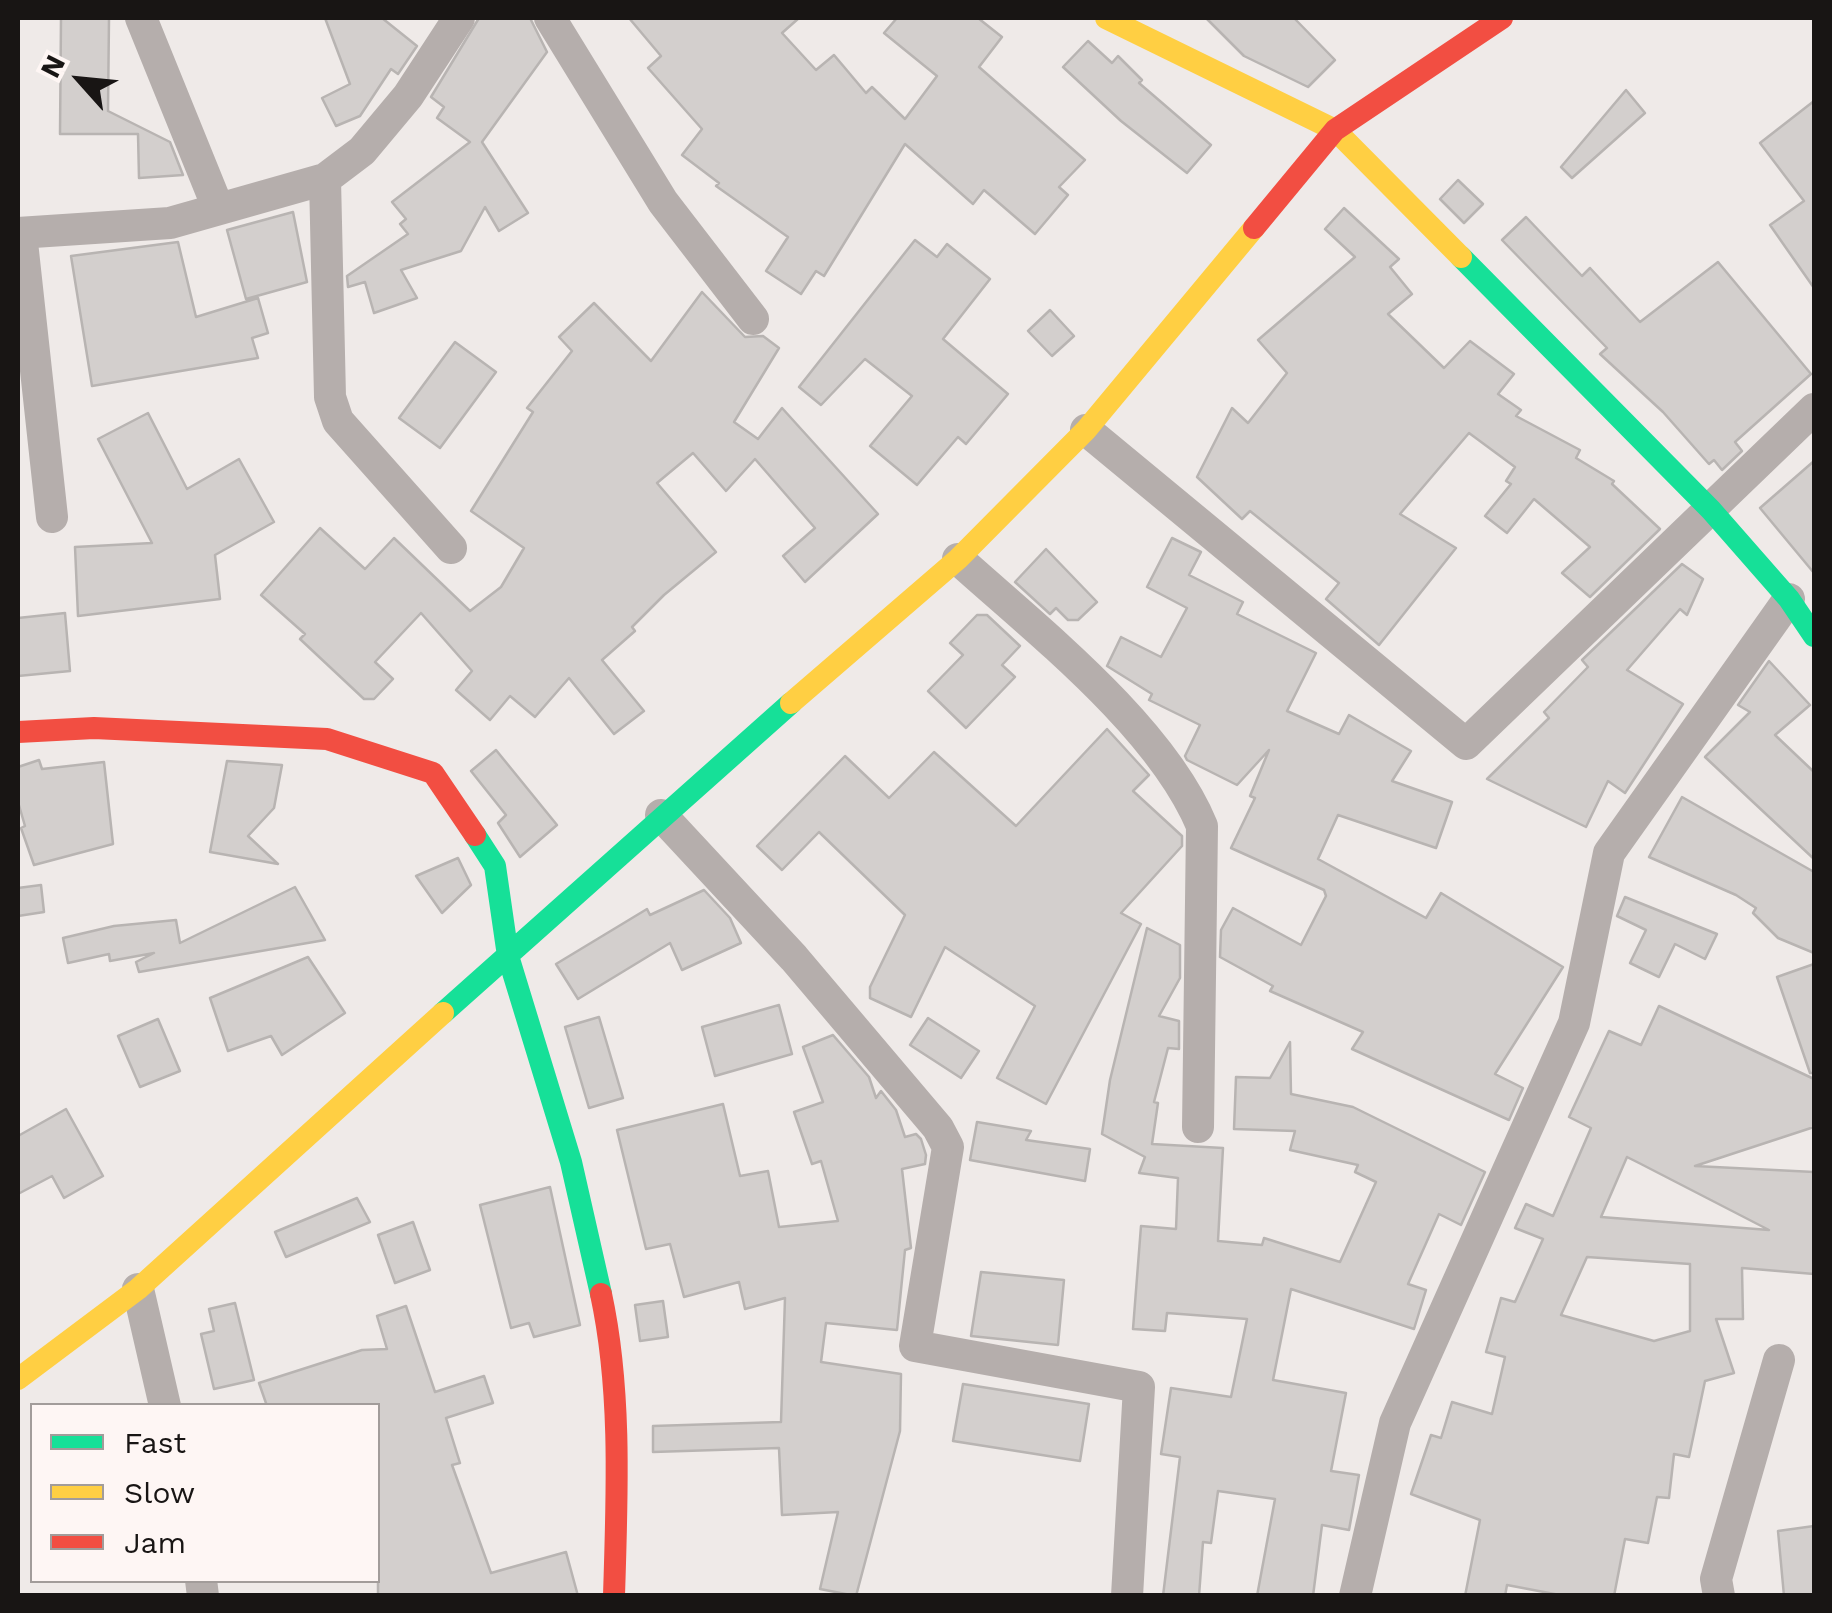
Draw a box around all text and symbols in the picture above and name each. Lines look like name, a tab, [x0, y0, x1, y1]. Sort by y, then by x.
north arrow	[30, 30, 130, 130]
text: N	[33, 49, 72, 83]
legend	[30, 1403, 380, 1583]
text: Fast	[124, 1425, 186, 1460]
text: Slow	[124, 1475, 195, 1510]
text: Jam	[124, 1525, 186, 1560]

